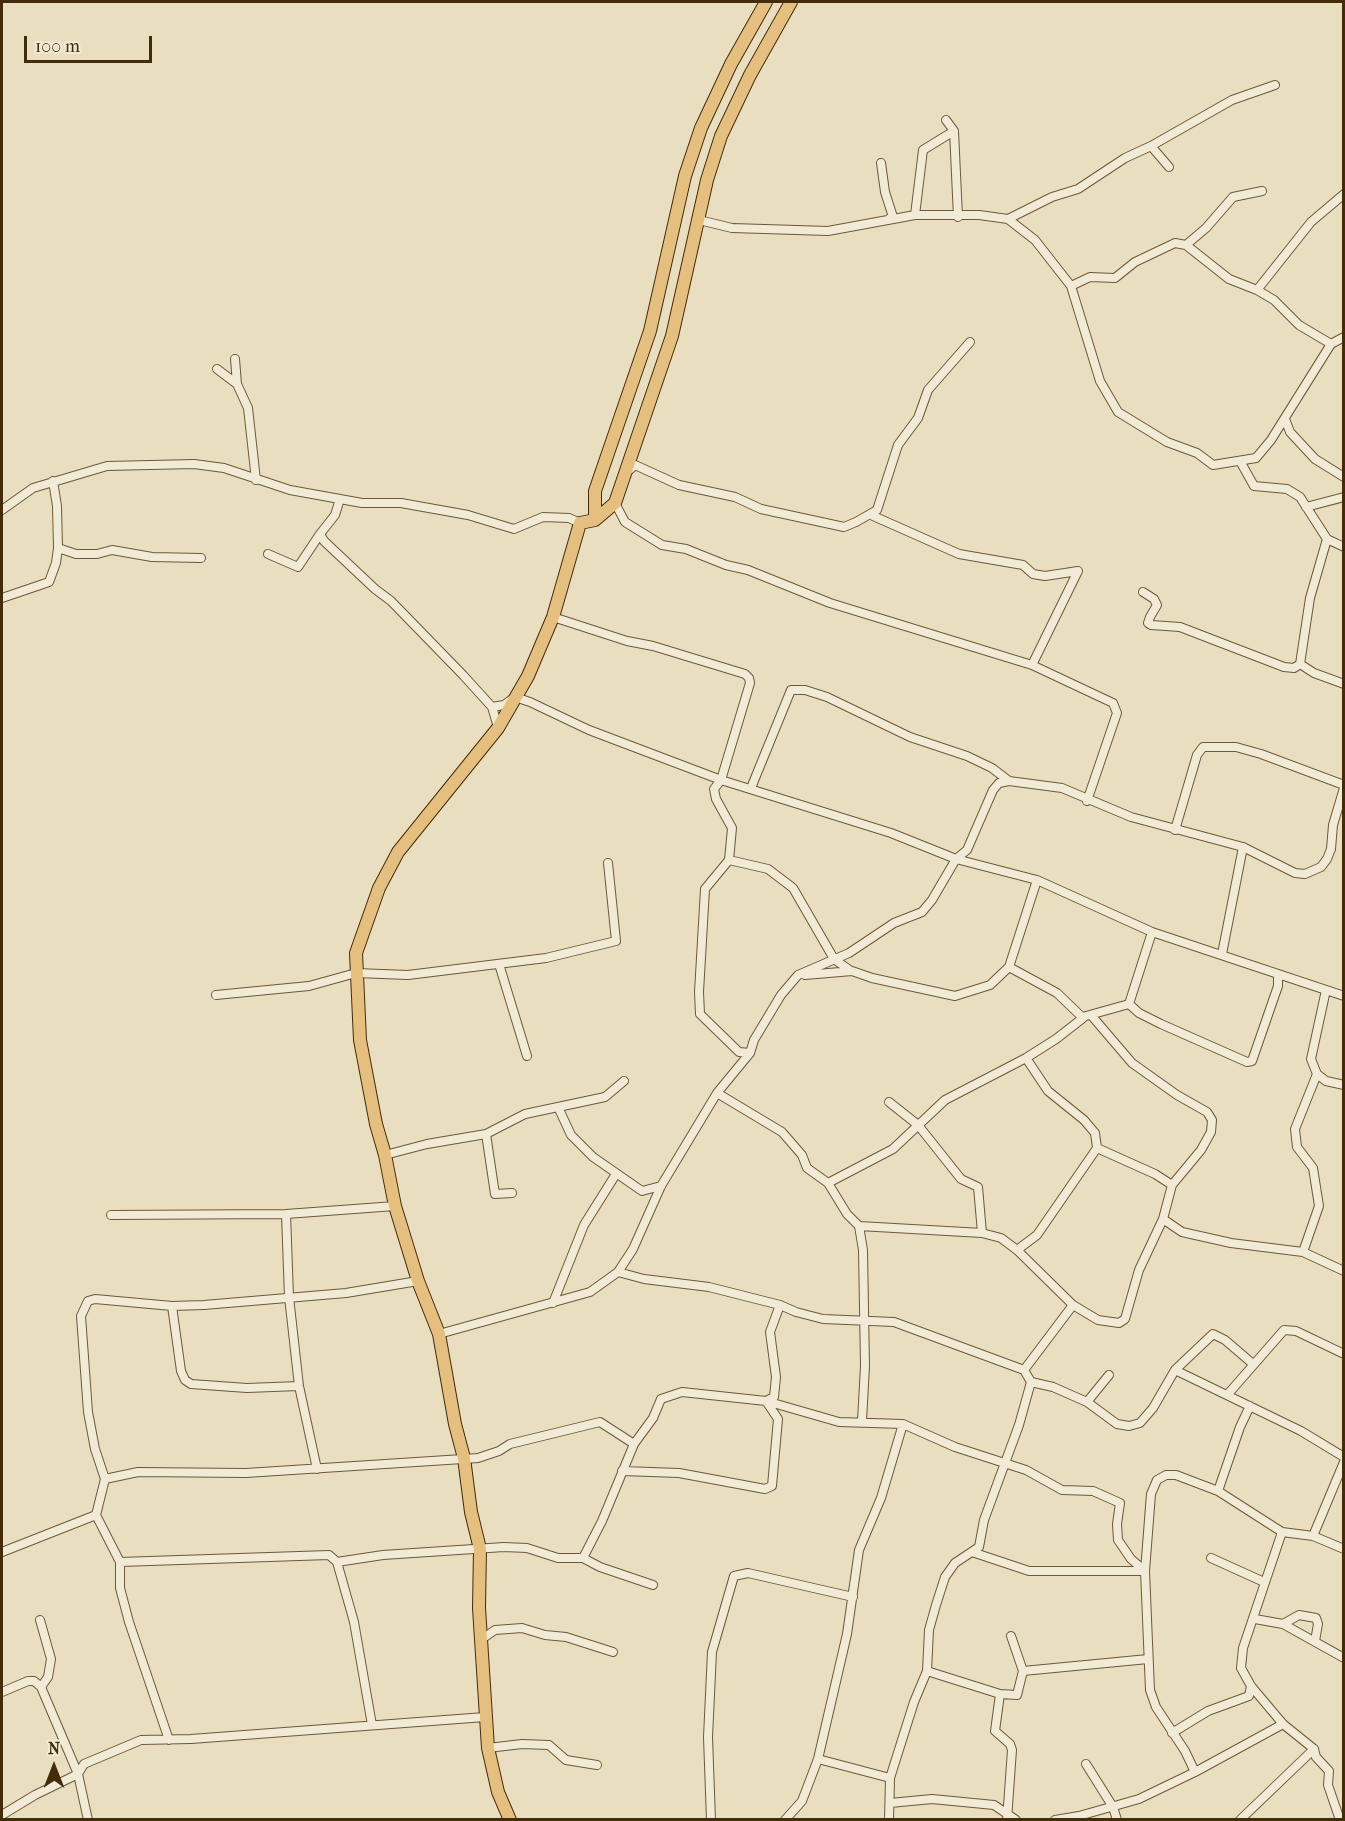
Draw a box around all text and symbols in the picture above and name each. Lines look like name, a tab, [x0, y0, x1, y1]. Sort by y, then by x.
scale bar	[27, 24, 154, 62]
text: 100 m	[35, 36, 80, 57]
north arrow	[24, 1737, 84, 1797]
text: N	[48, 1739, 60, 1758]

